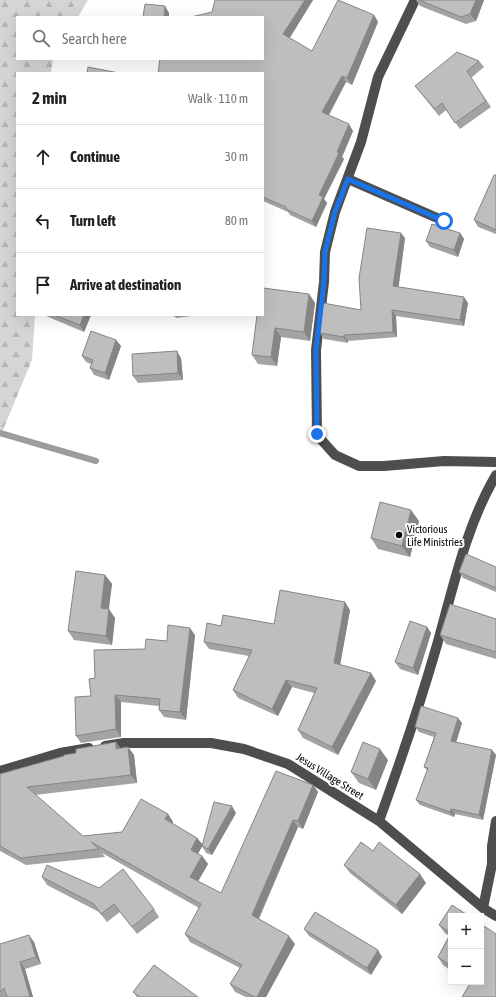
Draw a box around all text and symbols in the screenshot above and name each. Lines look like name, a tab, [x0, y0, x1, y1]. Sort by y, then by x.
search box	[16, 16, 264, 60]
icon: search	[30, 27, 52, 49]
text: Search here	[62, 30, 127, 47]
text: 2 min	[32, 88, 67, 108]
text: Walk · 110 m	[188, 91, 248, 106]
icon: ahead	[32, 146, 54, 168]
text: Continue	[70, 148, 120, 165]
text: 30 m	[225, 149, 248, 164]
icon: left	[32, 210, 54, 232]
text: Turn left	[70, 212, 116, 229]
route start	[435, 212, 453, 230]
text: 80 m	[225, 213, 248, 228]
icon: arrive	[32, 274, 54, 296]
text: Arrive at destination	[70, 276, 181, 293]
route end	[308, 425, 326, 443]
place label: Victorious Life Ministries	[407, 523, 463, 548]
marker: Victorious Life Ministries	[394, 530, 404, 540]
street label: Jesus Village Street	[294, 750, 366, 802]
map controls	[448, 913, 484, 985]
button: +	[448, 913, 484, 949]
button: −	[448, 949, 484, 985]

